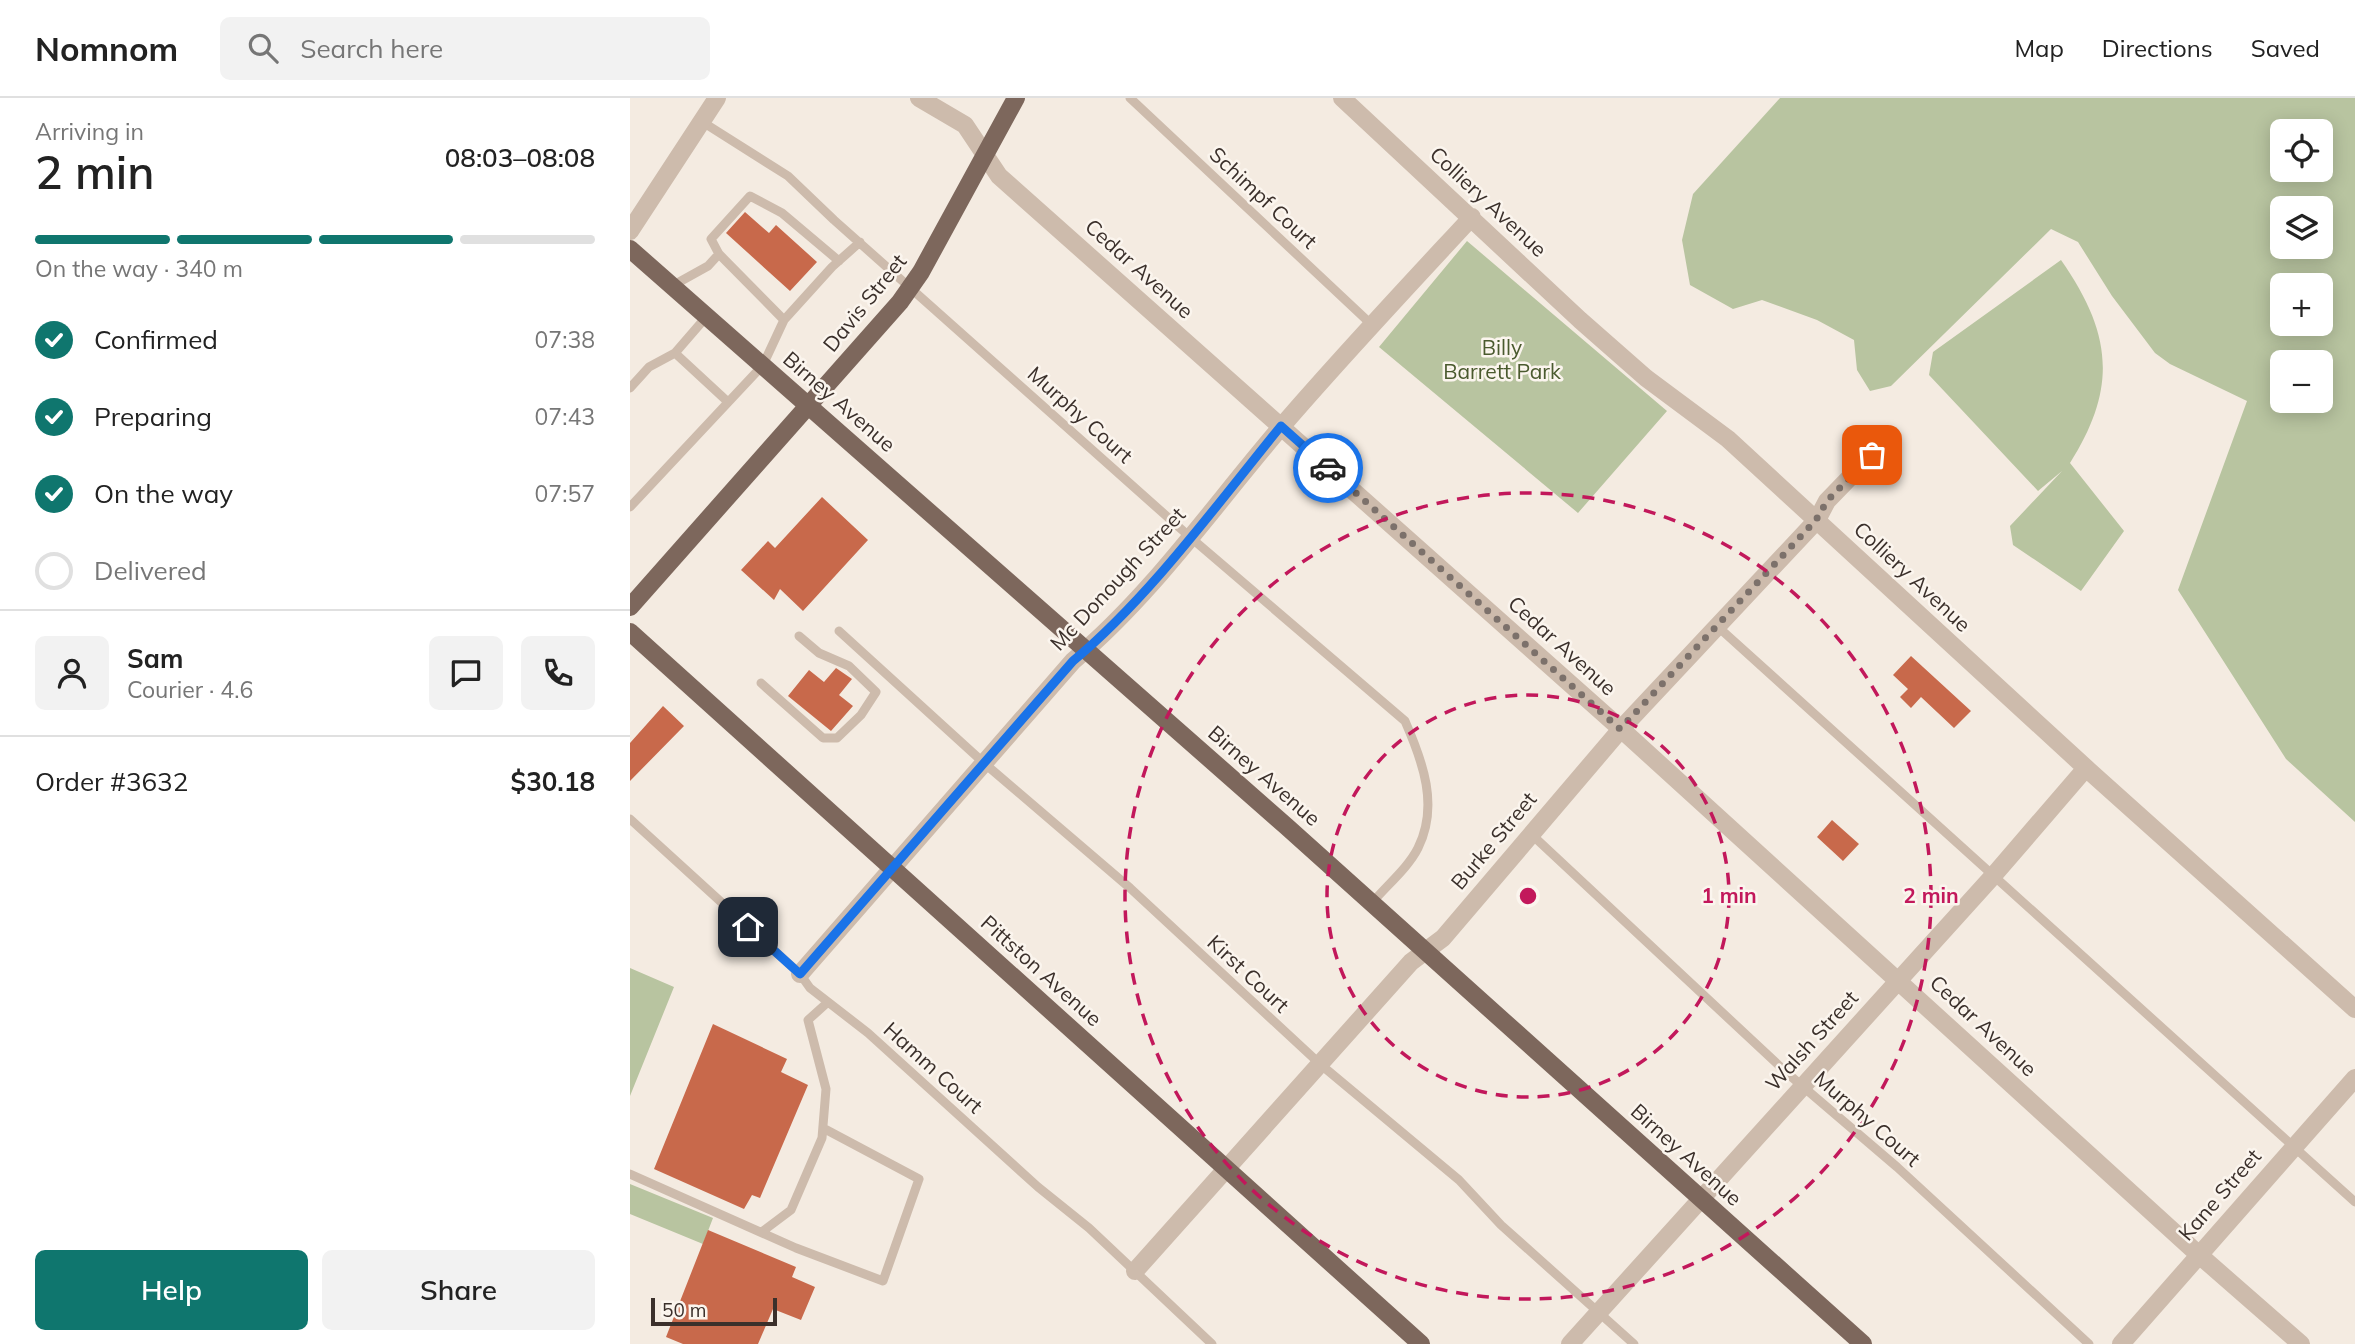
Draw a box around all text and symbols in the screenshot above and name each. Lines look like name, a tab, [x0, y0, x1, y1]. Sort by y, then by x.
search box	[220, 17, 710, 80]
text: Nomnom	[35, 28, 178, 69]
icon: search	[244, 29, 282, 67]
text: Search here	[300, 32, 443, 65]
text: Map	[2014, 33, 2064, 63]
text: Directions	[2102, 33, 2213, 63]
text: Saved	[2251, 33, 2320, 63]
text: Arriving in	[35, 117, 144, 146]
map controls	[2270, 119, 2333, 413]
button: locate	[2270, 119, 2333, 182]
text: 08:03–08:08	[445, 141, 595, 174]
street label: Schimpf Court	[1205, 141, 1323, 254]
street label: Colliery Avenue	[1425, 141, 1552, 262]
text: 2 min	[35, 143, 154, 201]
button: layers	[2270, 196, 2333, 259]
street label: Cedar Avenue	[1080, 213, 1199, 324]
street label: Davis Street	[817, 248, 912, 357]
text: On the way · 340 m	[35, 254, 243, 283]
button: +	[2270, 273, 2333, 336]
icon: check	[35, 321, 73, 359]
text: Confirmed	[94, 323, 218, 356]
text: 07:38	[535, 325, 595, 354]
park label: Billy Barrett Park	[1443, 334, 1561, 384]
street label: Birney Avenue	[778, 345, 901, 457]
button: −	[2270, 350, 2333, 413]
street label: Murphy Court	[1023, 360, 1139, 468]
icon: check	[35, 398, 73, 436]
text: Preparing	[94, 400, 212, 433]
text: 07:43	[535, 402, 595, 431]
pin	[1842, 425, 1902, 485]
courier	[1293, 433, 1363, 503]
icon: bag	[1853, 436, 1891, 474]
icon: car	[1309, 449, 1347, 487]
icon: check	[35, 475, 73, 513]
text: On the way	[94, 477, 233, 510]
text: 07:57	[535, 479, 595, 508]
street label: Mc Donough Street	[1044, 501, 1190, 655]
street label: Colliery Avenue	[1849, 516, 1976, 637]
text: Delivered	[94, 554, 207, 587]
street label: Cedar Avenue	[1503, 590, 1622, 701]
button: person	[35, 636, 109, 710]
button: chat	[429, 636, 503, 710]
button: phone	[521, 636, 595, 710]
text: Sam	[127, 642, 183, 675]
text: Courier · 4.6	[127, 675, 253, 704]
street label: Birney Avenue	[1203, 719, 1326, 831]
text: Order #3632	[35, 765, 188, 798]
text: $30.18	[511, 765, 595, 798]
street label: Burke Street	[1445, 786, 1542, 895]
text: 1 min	[1701, 882, 1757, 908]
text: 2 min	[1903, 882, 1959, 908]
centre of rings	[1516, 884, 1540, 908]
pin	[718, 897, 778, 957]
icon: home	[729, 908, 767, 946]
street label: Pittston Avenue	[976, 909, 1107, 1031]
street label: Kirst Court	[1202, 929, 1295, 1018]
street label: Cedar Avenue	[1925, 969, 2042, 1081]
street label: Walsh Street	[1759, 985, 1863, 1096]
street label: Hamm Court	[879, 1016, 989, 1119]
street label: Murphy Court	[1809, 1065, 1926, 1172]
street label: Birney Avenue	[1626, 1098, 1747, 1211]
street label: Kane Street	[2172, 1143, 2266, 1246]
button: Help	[35, 1250, 308, 1330]
button: Share	[322, 1250, 595, 1330]
scale bar	[651, 1295, 777, 1327]
text: 50 m	[662, 1298, 706, 1322]

